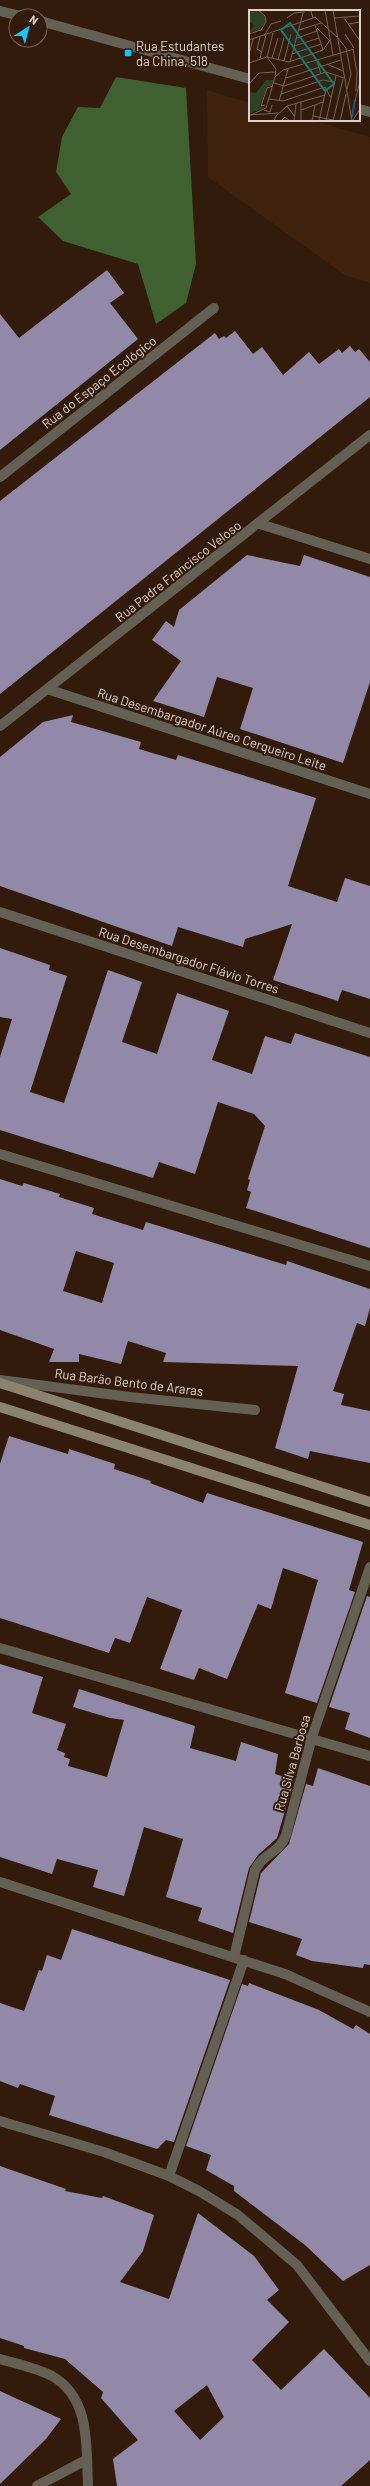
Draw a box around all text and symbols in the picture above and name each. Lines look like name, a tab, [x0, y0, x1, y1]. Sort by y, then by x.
north arrow	[8, 8, 48, 48]
inset map	[249, 10, 360, 121]
text: N	[27, 12, 41, 27]
place label: Rua Estudantes da China, 518	[136, 38, 224, 69]
marker: Rua Estudantes da China, 518	[123, 48, 133, 58]
street label: Rua do Espaço Ecológico	[39, 332, 159, 432]
street label: Rua Padre Francisco Veloso	[112, 517, 244, 625]
street label: Rua Desembargador Aúreo Cerqueiro Leite	[96, 684, 329, 774]
street label: Rua Desembargador Flávio Torres	[97, 923, 281, 997]
street label: Rua Barão Bento de Araras	[54, 1365, 204, 1399]
street label: Rua Silva Barbosa	[271, 1713, 313, 1813]

